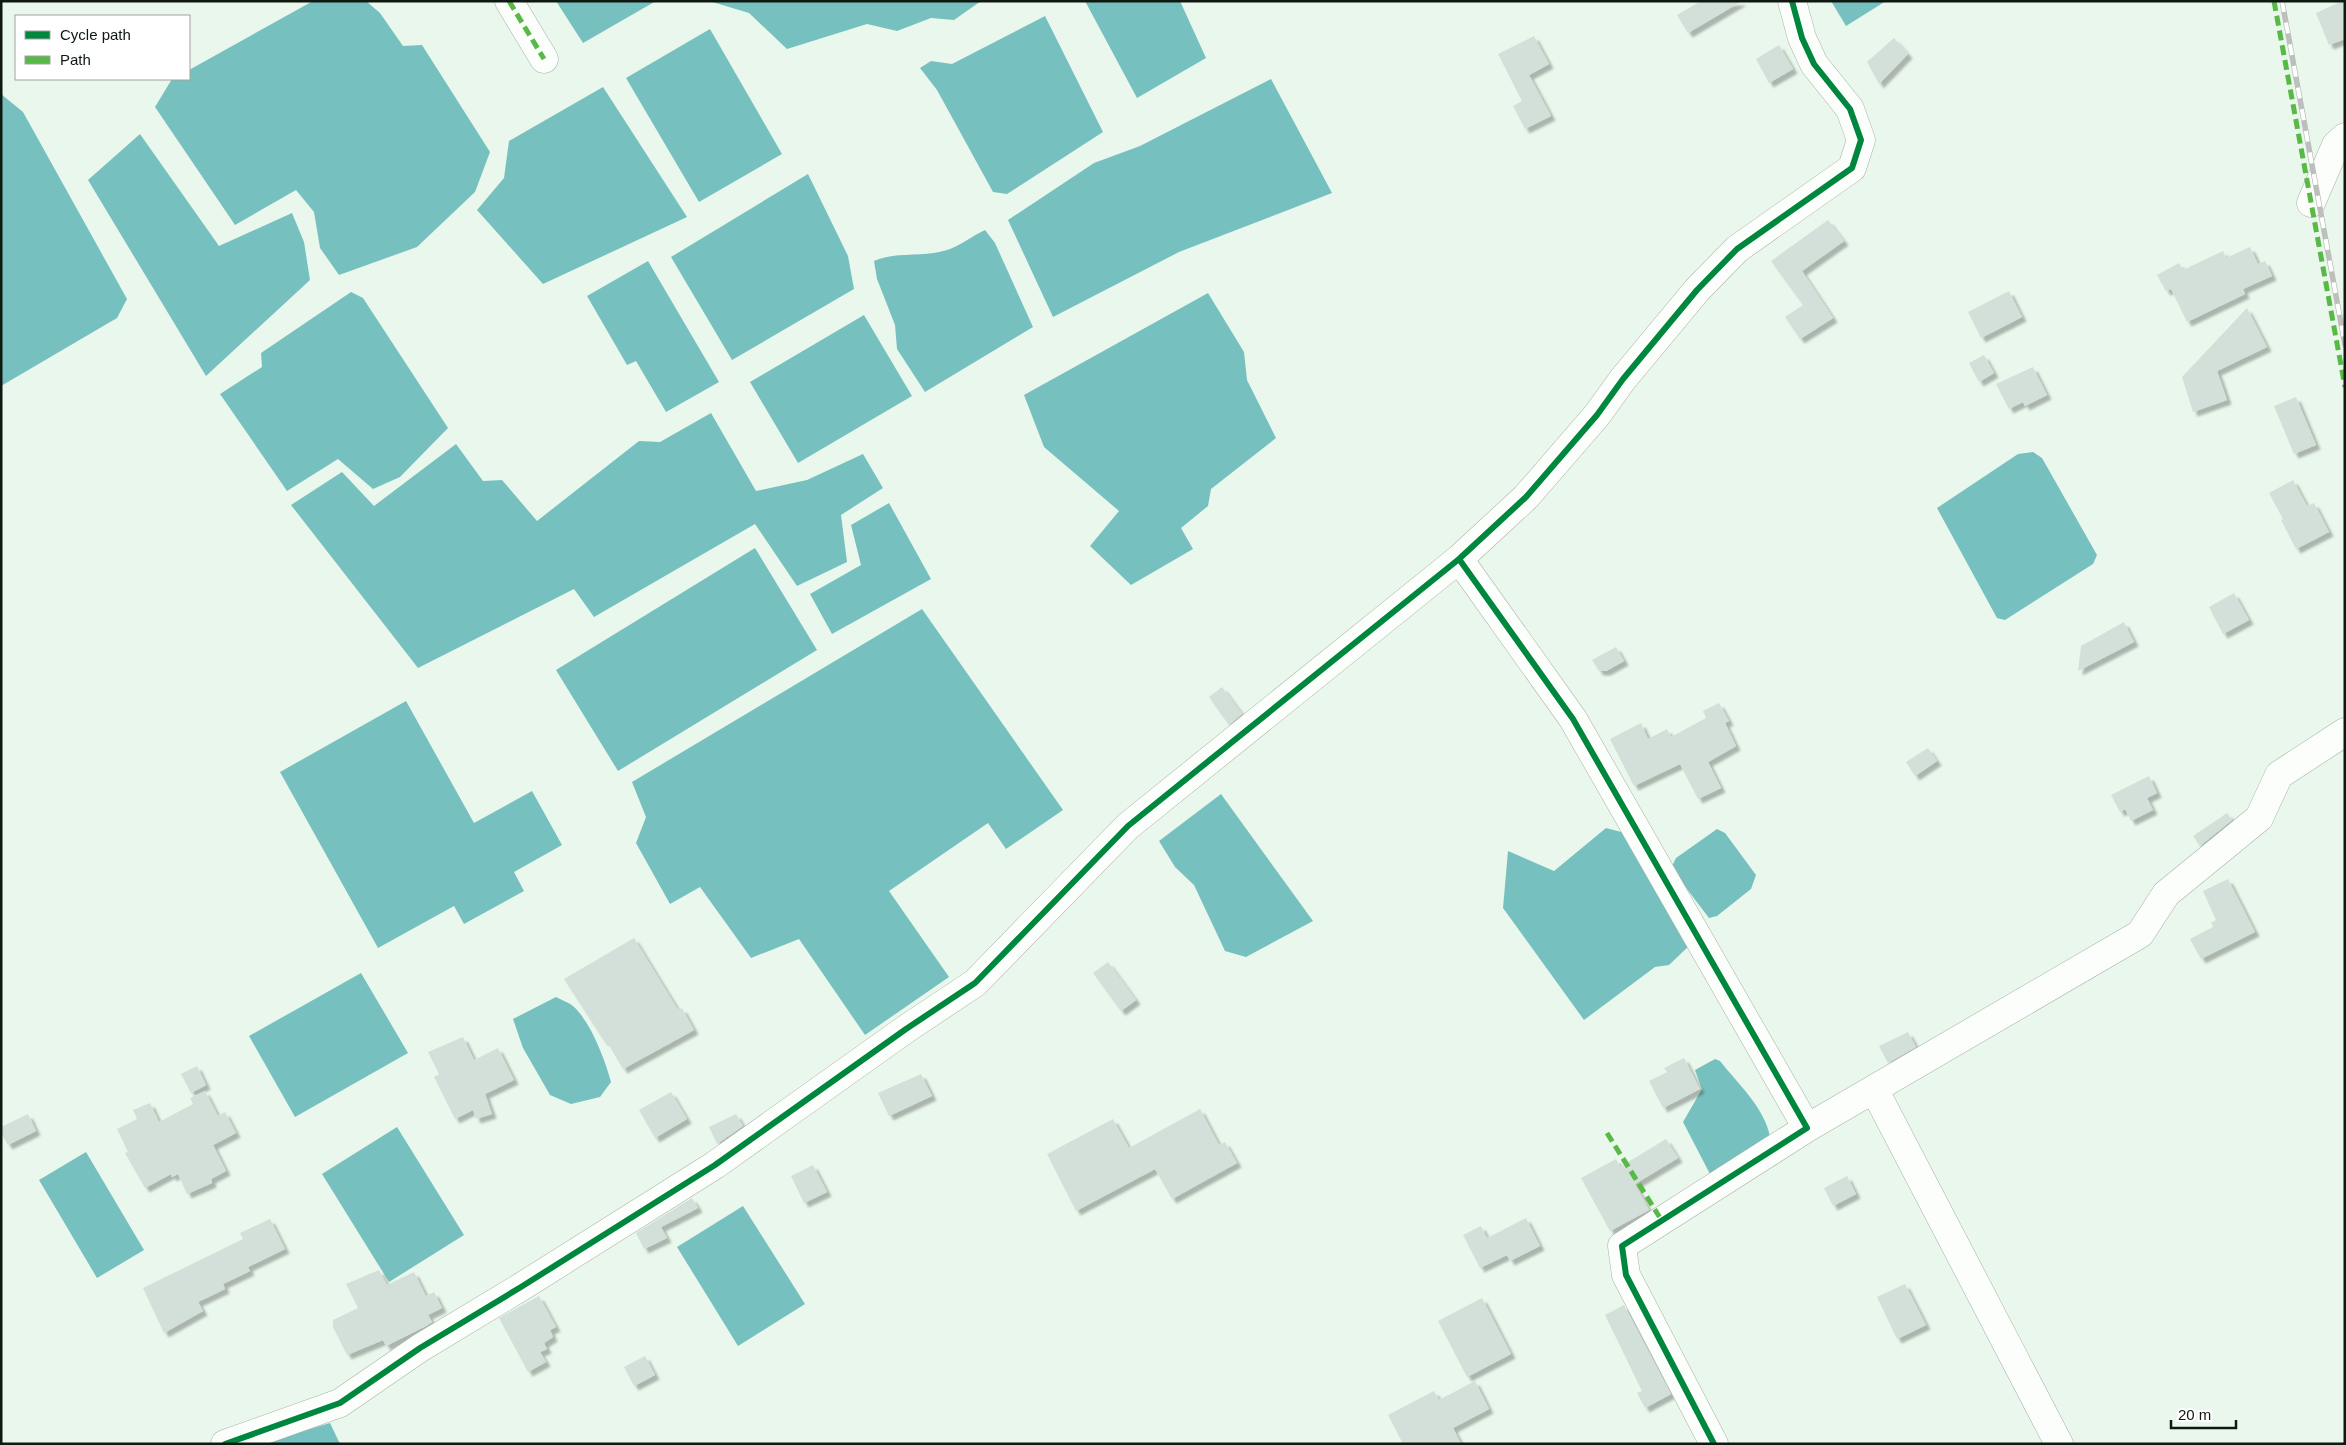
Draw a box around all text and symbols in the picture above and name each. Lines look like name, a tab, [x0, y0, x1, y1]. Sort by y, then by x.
legend	[15, 15, 190, 80]
text: Cycle path	[60, 26, 131, 43]
text: Path	[60, 51, 91, 68]
scale bar	[2171, 1398, 2236, 1430]
text: 20 m	[2178, 1406, 2211, 1423]

